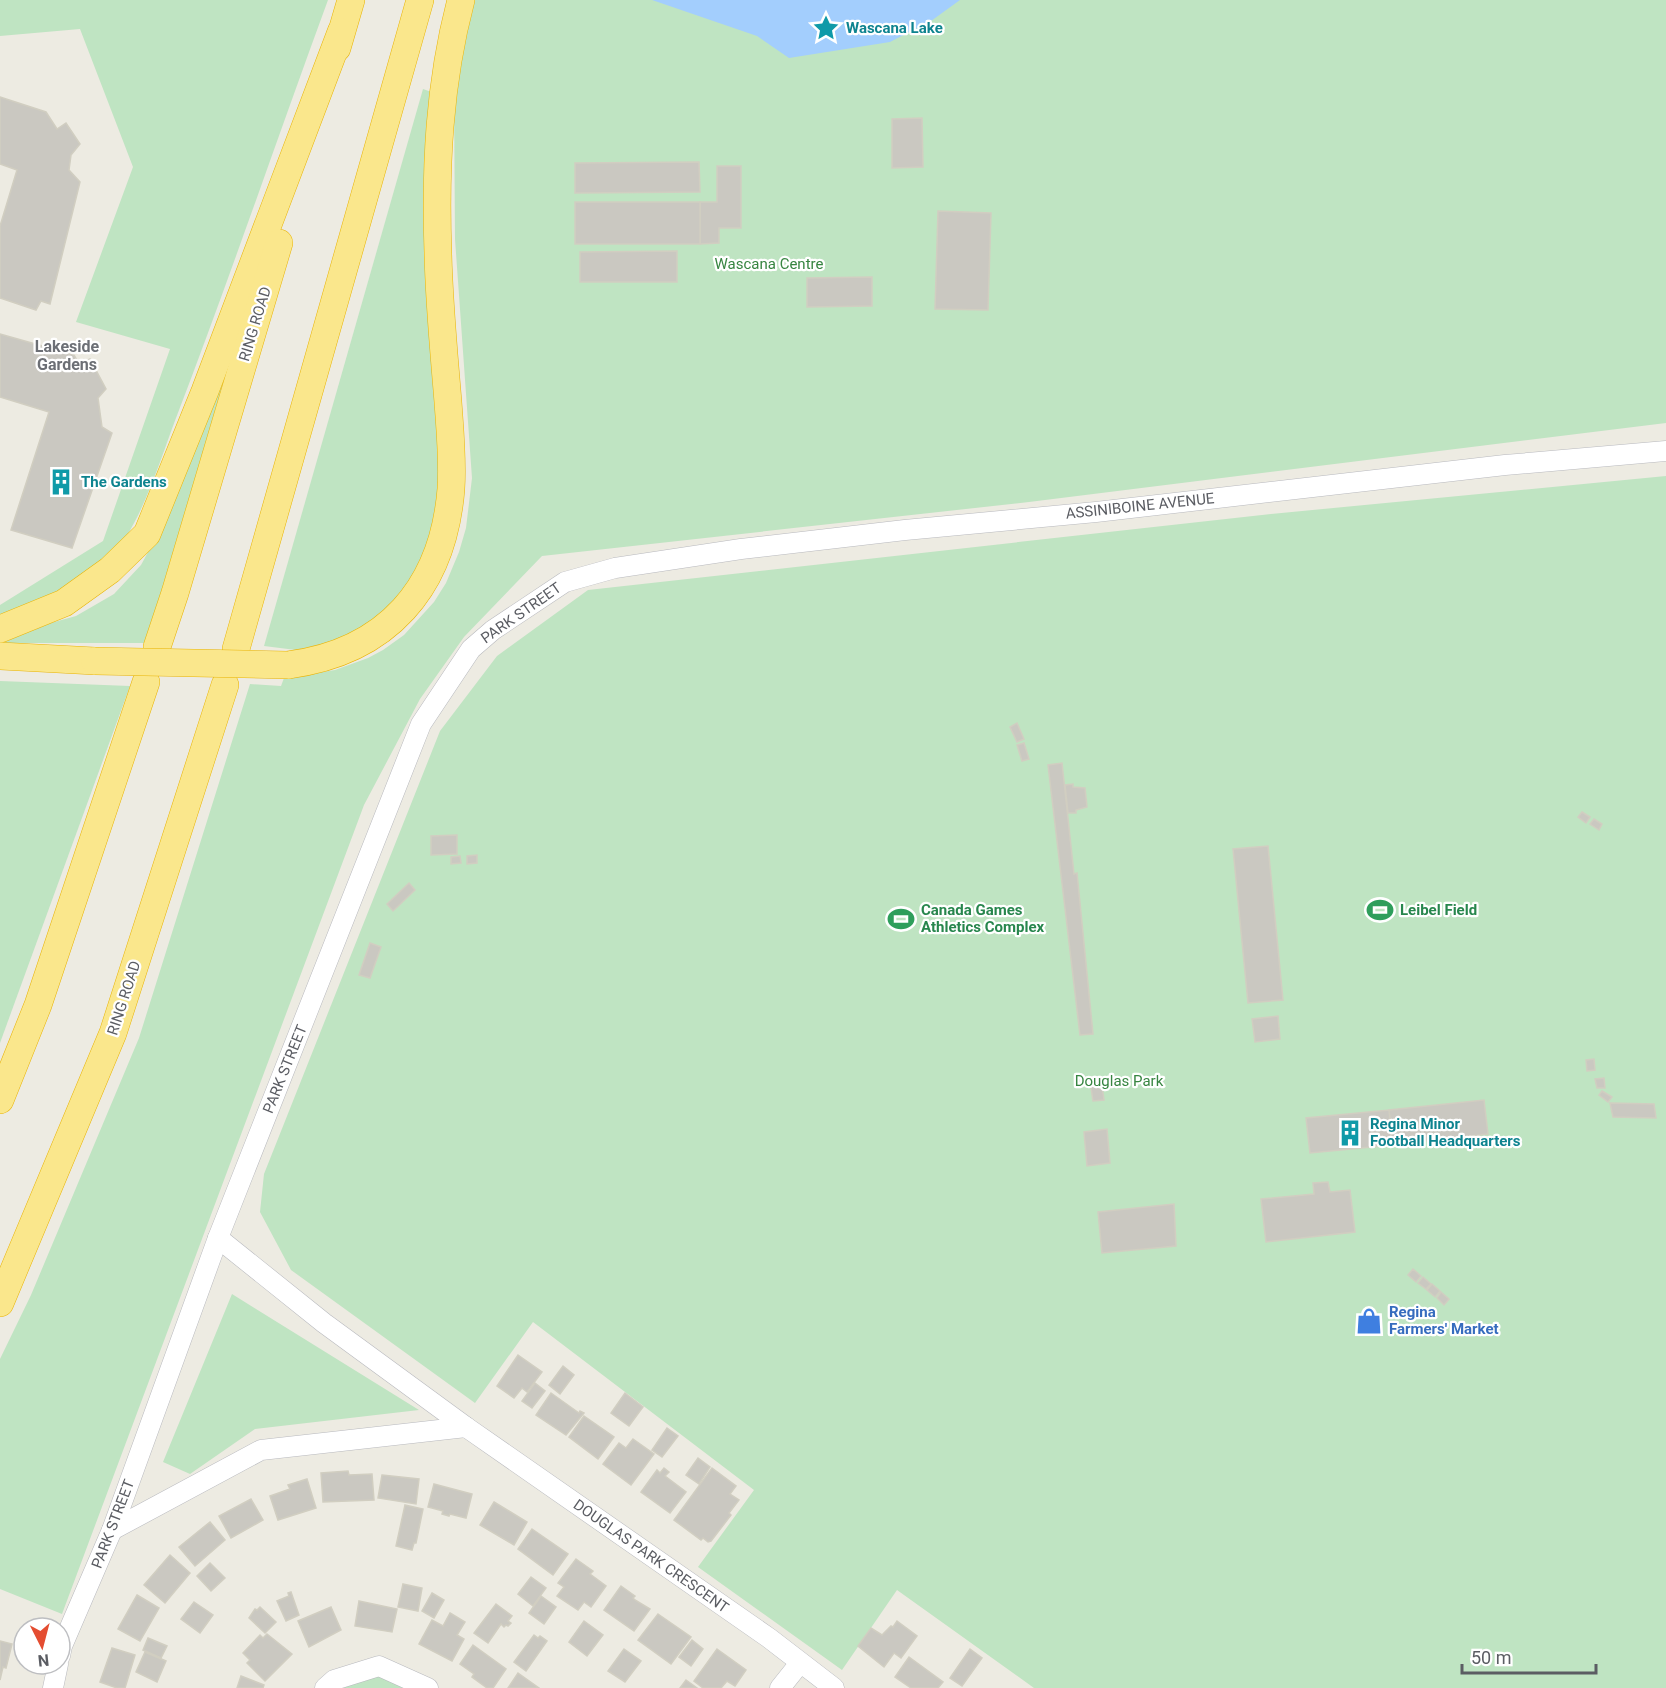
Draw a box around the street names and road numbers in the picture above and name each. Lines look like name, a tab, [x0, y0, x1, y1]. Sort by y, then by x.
street label: RING ROAD	[235, 285, 275, 363]
street label: ASSINIBOINE AVENUE	[1065, 489, 1216, 523]
street label: PARK STREET	[477, 579, 565, 647]
street label: RING ROAD	[104, 959, 144, 1037]
street label: PARK STREET	[259, 1022, 311, 1116]
street label: PARK STREET	[88, 1477, 138, 1571]
street label: DOUGLAS PARK CRESCENT	[570, 1495, 732, 1617]

